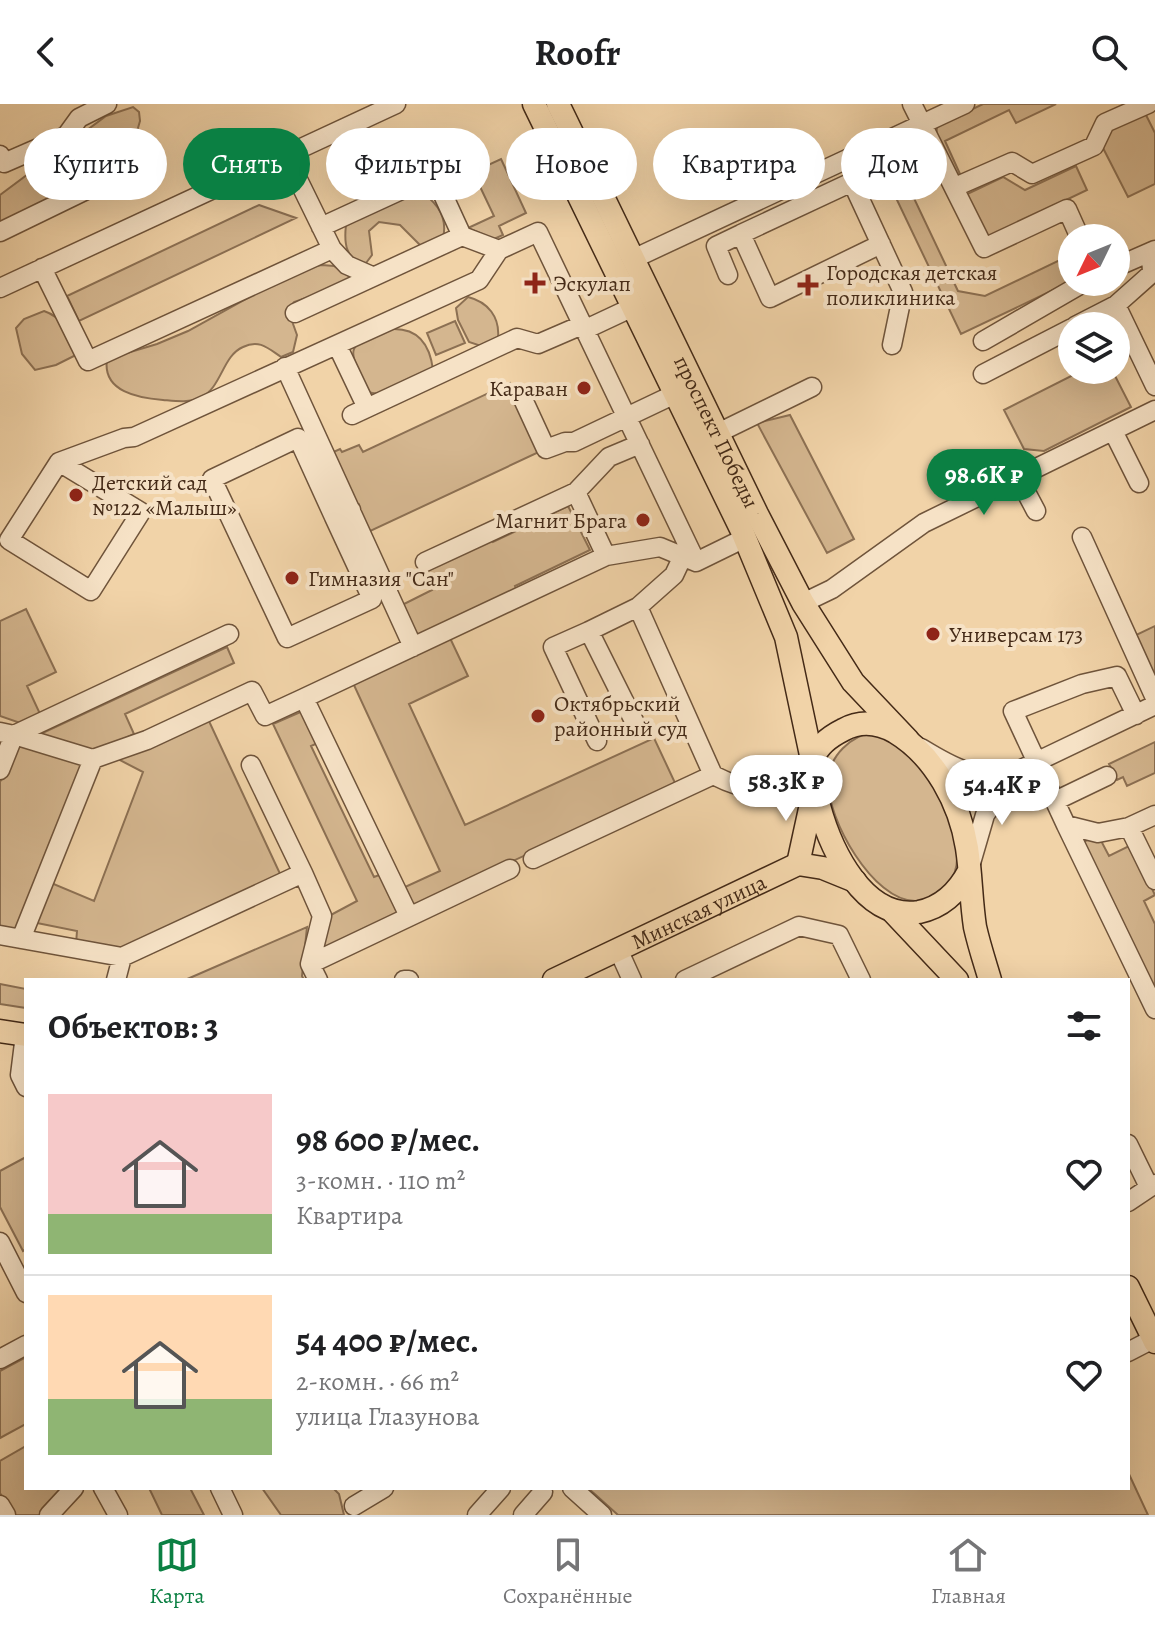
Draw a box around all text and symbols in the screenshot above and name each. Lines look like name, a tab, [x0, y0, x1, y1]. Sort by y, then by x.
text: Roofr	[534, 28, 621, 77]
icon: back	[24, 30, 68, 74]
icon: search	[1087, 30, 1131, 74]
chip: Купить	[24, 128, 167, 200]
chip: Снять	[183, 128, 310, 200]
chip: Фильтры	[326, 128, 490, 200]
chip: Новое	[506, 128, 637, 200]
chip: Квартира	[653, 128, 825, 200]
chip: Дом	[841, 128, 947, 200]
north arrow	[1058, 224, 1130, 296]
map controls	[1058, 224, 1130, 384]
place label: Городская детская поликлиника	[826, 258, 997, 313]
place label: Эскулап	[553, 269, 631, 299]
marker: Эскулап	[524, 272, 546, 294]
marker: Городская детская поликлиника	[797, 274, 819, 296]
button: layers	[1058, 312, 1130, 384]
street label: проспект Победы	[666, 351, 766, 513]
place label: Караван	[489, 374, 568, 404]
marker: Караван	[575, 379, 593, 397]
pin: 98.6K ₽	[910, 449, 1058, 517]
text: 98.6K ₽	[945, 457, 1023, 492]
place label: Детский сад №122 «Малыш»	[92, 468, 237, 523]
marker: Детский сад №122 «Малыш»	[67, 486, 85, 504]
place label: Магнит Брага	[495, 506, 628, 536]
marker: Магнит Брага	[634, 511, 652, 529]
place label: Гимназия "Сан"	[308, 564, 454, 594]
marker: Гимназия "Сан"	[283, 569, 301, 587]
place label: Универсам 173	[949, 620, 1083, 650]
marker: Универсам 173	[924, 625, 942, 643]
place label: Октябрьский районный суд	[554, 689, 688, 744]
marker: Октябрьский районный суд	[529, 707, 547, 725]
pin: 58.3K ₽	[712, 755, 860, 823]
pin: 54.4K ₽	[928, 759, 1076, 827]
text: 58.3K ₽	[748, 763, 824, 798]
text: 54.4K ₽	[963, 767, 1041, 802]
street label: Минская улица	[627, 867, 772, 957]
text: Объектов: 3	[48, 1003, 219, 1050]
icon: filters	[1062, 1004, 1106, 1048]
text: 98 600 ₽/мес.	[296, 1116, 480, 1163]
icon: home	[112, 1126, 208, 1222]
icon: heart	[1062, 1152, 1106, 1196]
text: 3-комн. · 110 m²	[296, 1163, 465, 1198]
text: Квартира	[296, 1198, 403, 1233]
text: 54 400 ₽/мес.	[296, 1317, 479, 1364]
icon: home	[112, 1327, 208, 1423]
icon: heart	[1062, 1353, 1106, 1397]
text: 2-комн. · 66 m²	[296, 1364, 459, 1399]
text: улица Глазунова	[296, 1399, 480, 1434]
tab: Карта	[149, 1533, 205, 1611]
tab: Сохранённые	[503, 1533, 633, 1611]
tab: Главная	[931, 1533, 1006, 1611]

